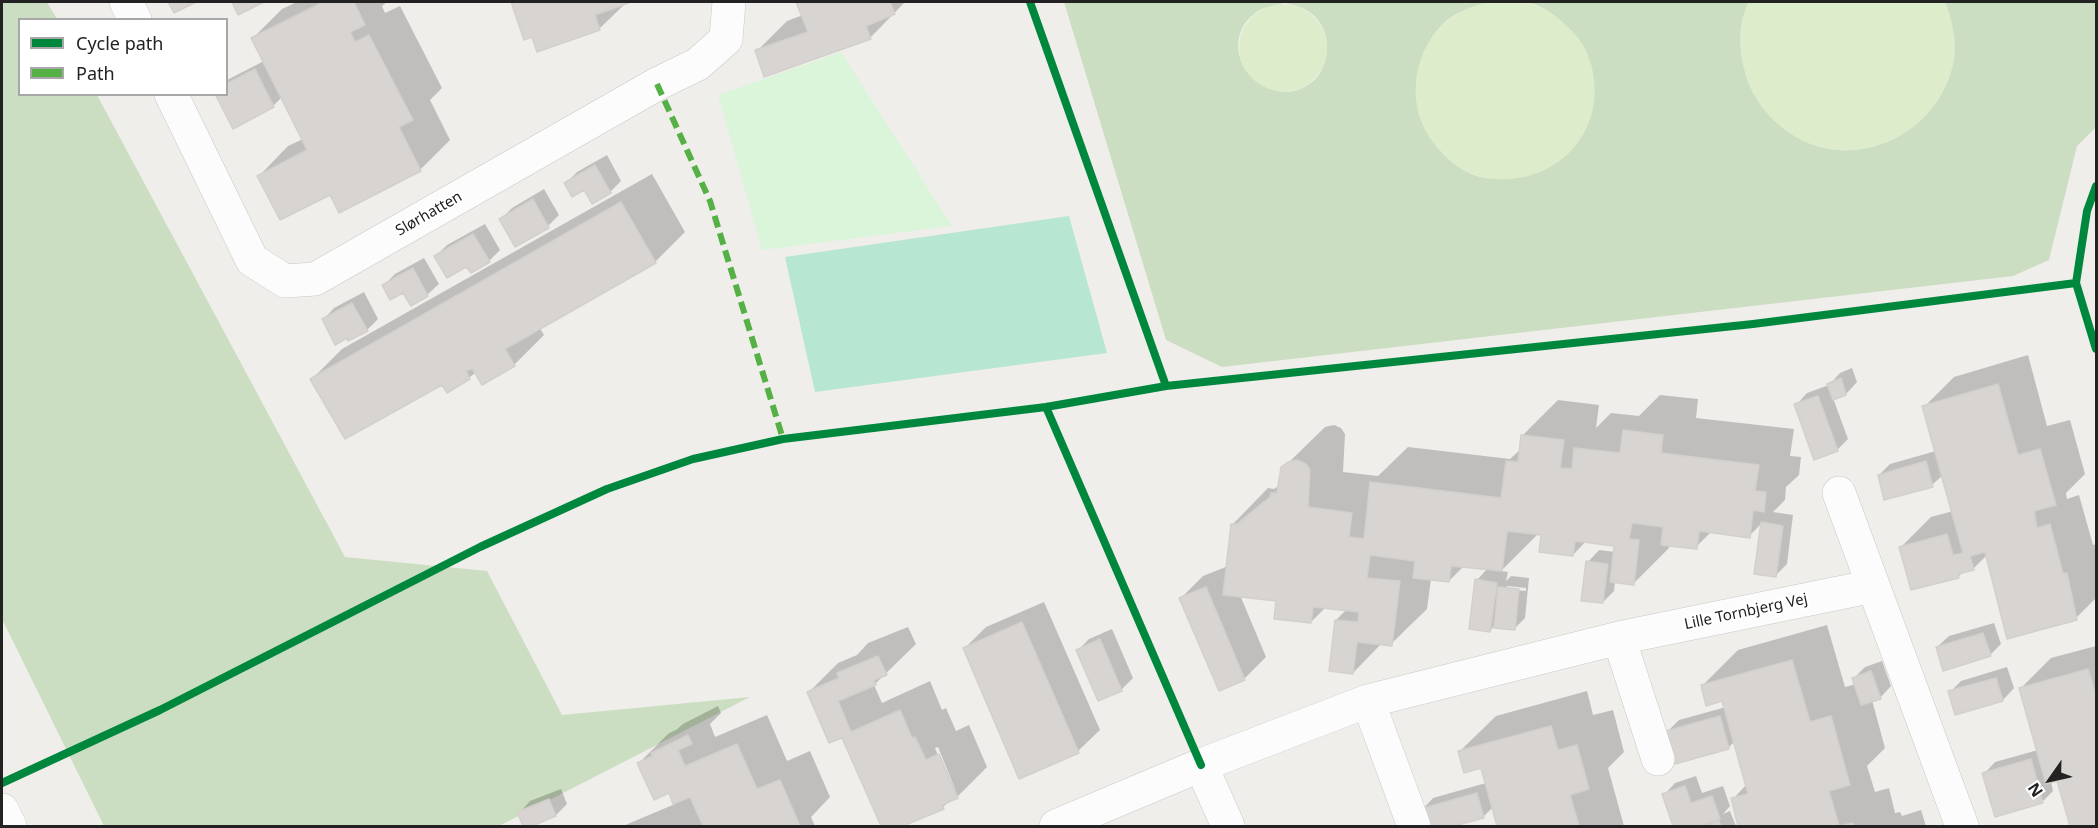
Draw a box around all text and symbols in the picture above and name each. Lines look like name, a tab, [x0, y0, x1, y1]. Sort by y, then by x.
legend	[18, 18, 228, 96]
text: Cycle path	[76, 31, 163, 55]
text: Path	[76, 61, 115, 85]
street label: Slørhatten	[393, 188, 465, 240]
street label: Lille Tornbjerg Vej	[1683, 590, 1809, 634]
north arrow	[2020, 750, 2080, 810]
text: N	[2022, 779, 2048, 802]

